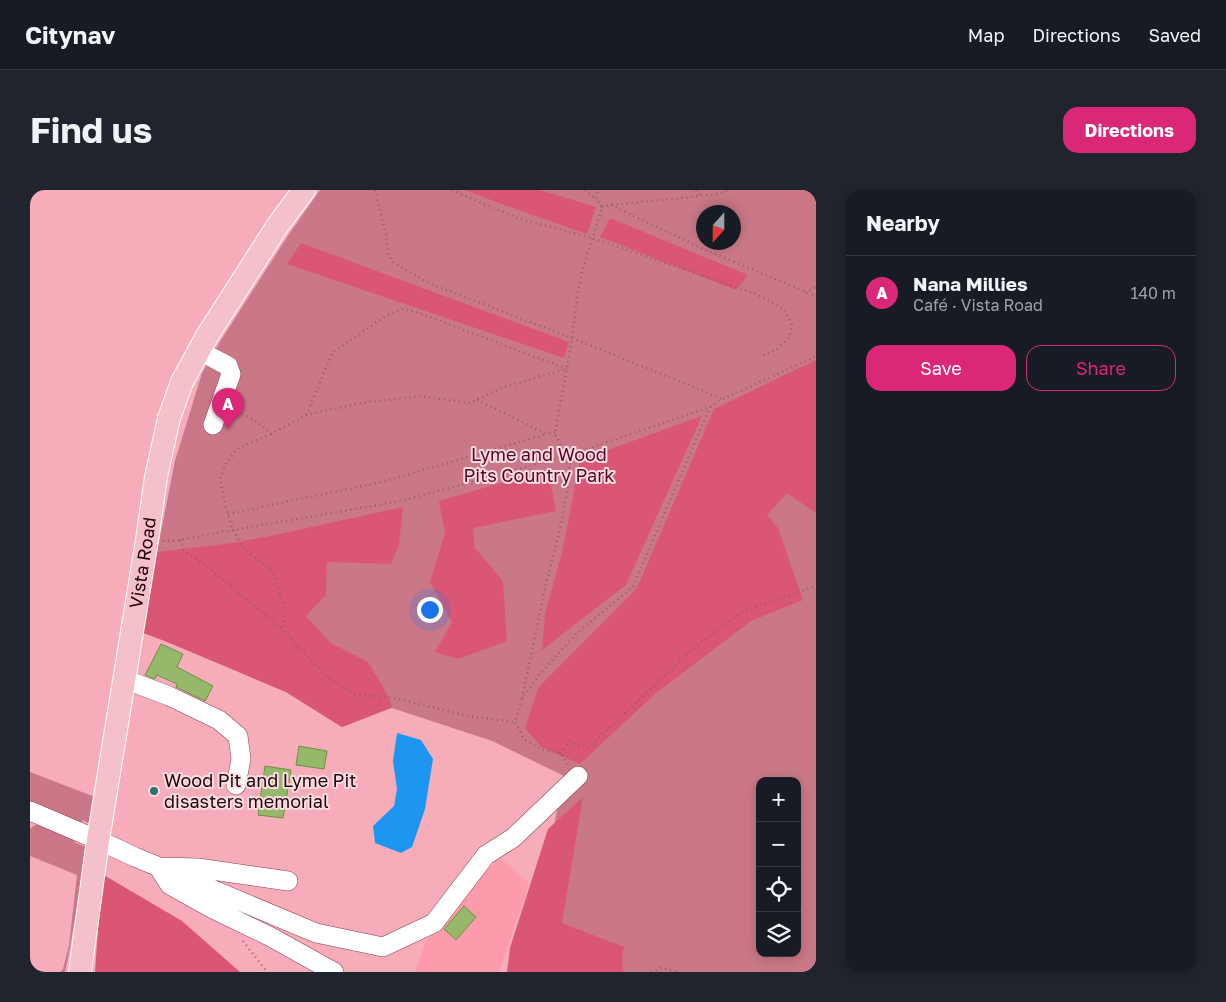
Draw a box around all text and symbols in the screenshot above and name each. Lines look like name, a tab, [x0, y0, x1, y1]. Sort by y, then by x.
text: Citynav	[25, 20, 115, 49]
text: Map	[968, 24, 1004, 46]
text: Directions	[1032, 24, 1120, 46]
text: Saved	[1148, 24, 1201, 46]
button: Directions	[1063, 107, 1196, 153]
text: Find us	[30, 109, 152, 151]
north arrow	[696, 205, 741, 250]
text: Nearby	[866, 210, 940, 236]
text: Nana Millies	[913, 272, 1028, 295]
text: A	[876, 283, 888, 303]
text: 140 m	[1130, 283, 1176, 303]
text: Café · Vista Road	[913, 295, 1043, 315]
button: Save	[866, 345, 1016, 391]
button: Share	[1026, 345, 1176, 391]
pin: A	[212, 388, 244, 429]
park label: Lyme and Wood Pits Country Park	[464, 443, 614, 486]
street label: Vista Road	[124, 516, 160, 610]
your location	[417, 597, 443, 623]
place label: Wood Pit and Lyme Pit disasters memorial	[164, 769, 356, 812]
map controls	[756, 777, 801, 957]
button: +	[756, 777, 801, 822]
marker: Wood Pit and Lyme Pit disasters memorial	[148, 785, 160, 797]
button: −	[756, 822, 801, 867]
button: locate	[756, 867, 801, 912]
button: layers	[756, 912, 801, 957]

